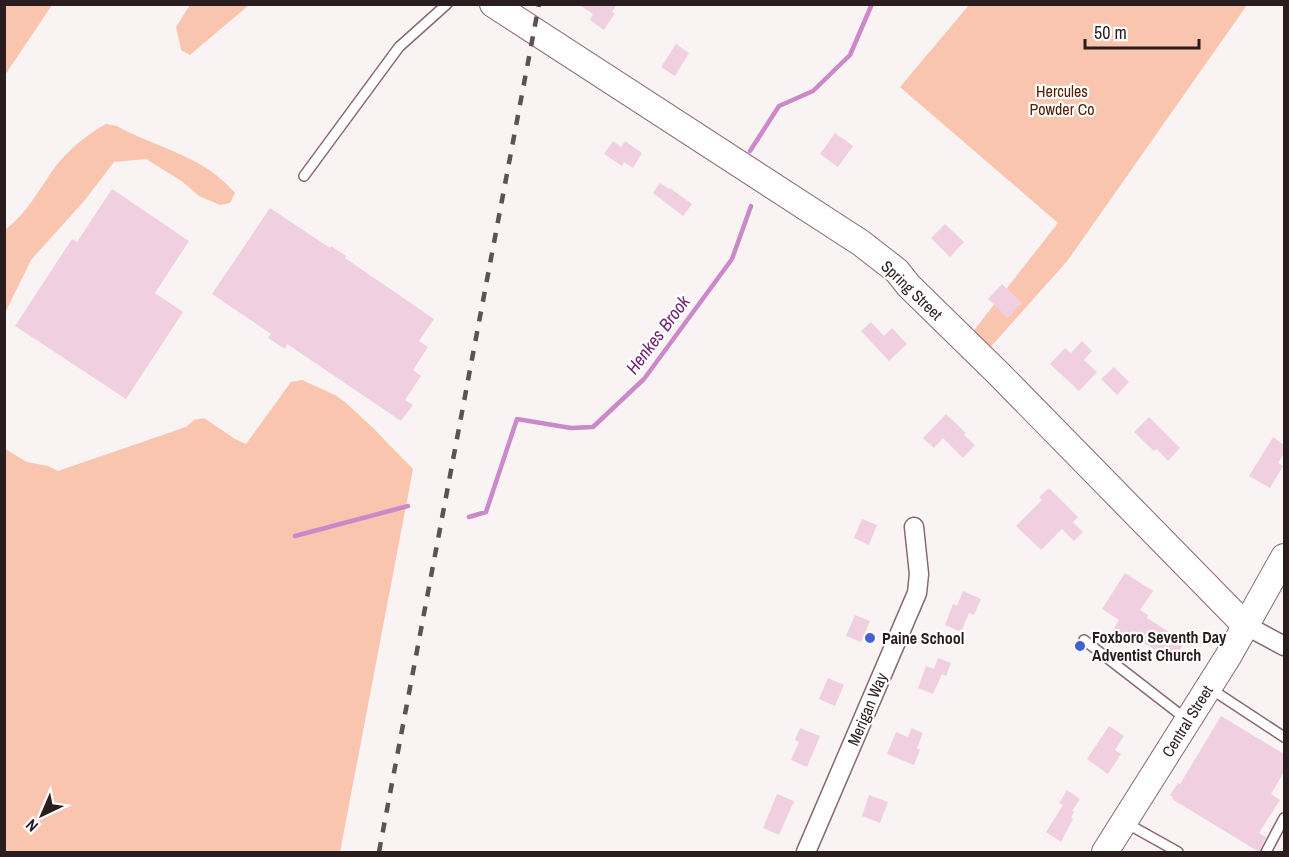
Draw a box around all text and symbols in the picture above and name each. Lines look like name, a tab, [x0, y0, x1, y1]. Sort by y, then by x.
scale bar	[1085, 12, 1199, 50]
text: 50 m	[1094, 20, 1127, 45]
park label: Hercules Powder Co	[1030, 80, 1094, 120]
street label: Spring Street	[877, 255, 948, 325]
water label: Henkes Brook	[620, 290, 696, 379]
place label: Foxboro Seventh Day Adventist Church	[1092, 626, 1227, 666]
place label: Paine School	[882, 627, 964, 649]
marker: Paine School	[863, 631, 877, 645]
marker: Foxboro Seventh Day Adventist Church	[1073, 639, 1087, 653]
street label: Merigan Way	[842, 669, 892, 749]
street label: Central Street	[1156, 681, 1218, 761]
north arrow	[12, 785, 72, 845]
text: N	[21, 815, 43, 837]

